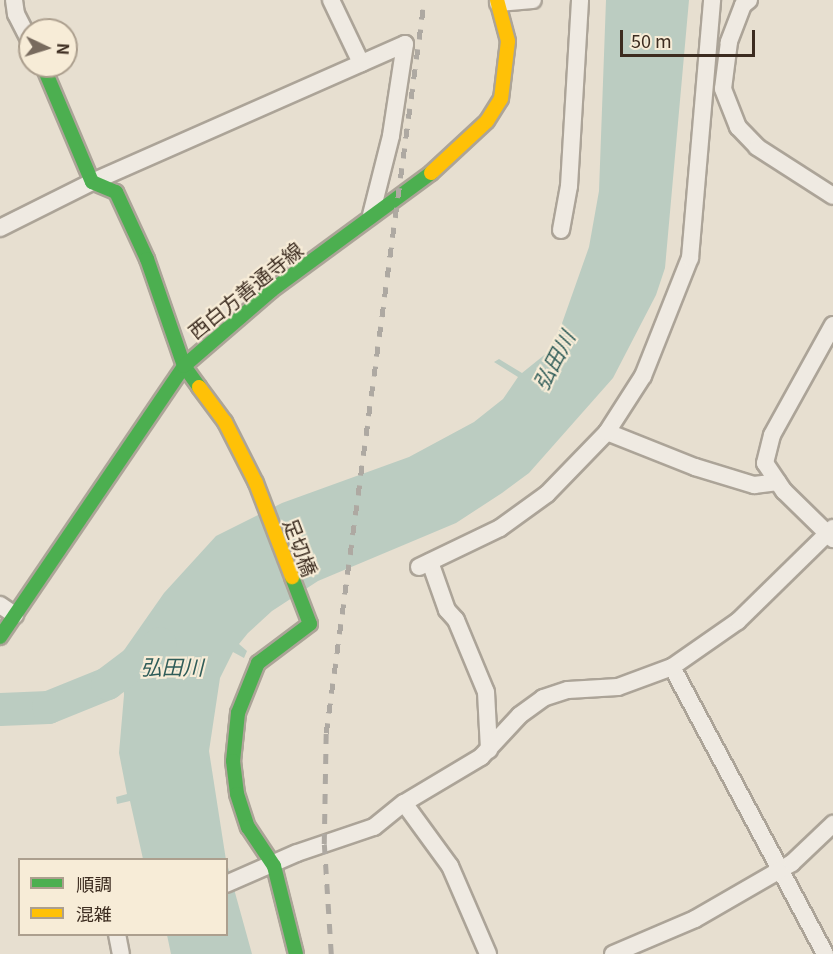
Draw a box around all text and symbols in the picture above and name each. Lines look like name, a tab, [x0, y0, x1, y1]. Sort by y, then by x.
north arrow	[18, 18, 78, 78]
scale bar	[623, 18, 758, 56]
text: 50 m	[631, 27, 672, 53]
text: N	[52, 42, 76, 56]
street label: 西白方善通寺線	[183, 237, 307, 343]
water label: 弘田川	[527, 326, 579, 394]
street label: 足切橋	[279, 515, 323, 579]
water label: 弘田川	[141, 653, 203, 679]
legend	[18, 858, 228, 936]
text: 順調	[76, 870, 112, 896]
text: 混雑	[76, 900, 112, 926]

